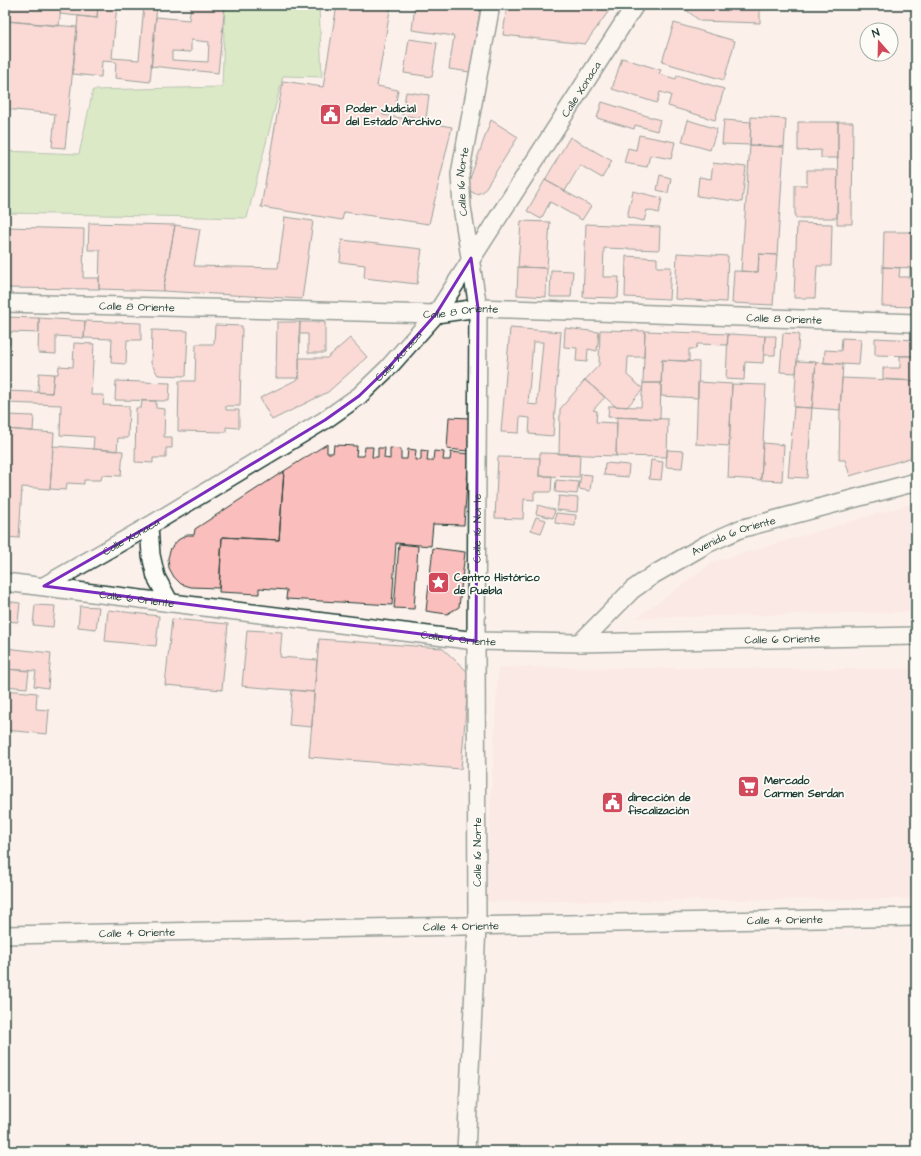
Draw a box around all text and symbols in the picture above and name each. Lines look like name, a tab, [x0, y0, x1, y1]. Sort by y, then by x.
north arrow	[859, 22, 899, 62]
text: N	[870, 25, 882, 41]
street label: Calle Xonaca	[558, 58, 605, 120]
public building icon: Poder Judicial del Estado Archivo	[317, 101, 343, 127]
place label: Poder Judicial del Estado Archivo	[345, 101, 442, 129]
street label: Calle 16 Norte	[453, 146, 473, 217]
street label: Calle 8 Oriente	[99, 298, 175, 315]
street label: Calle 8 Oriente	[423, 301, 499, 322]
street label: Calle 8 Oriente	[746, 310, 822, 328]
street label: Calle Xonaca	[371, 328, 426, 385]
street label: Calle 16 Norte	[469, 493, 485, 563]
street label: Avenida 6 Oriente	[689, 513, 777, 560]
street label: Calle Xonaca	[100, 514, 163, 559]
place icon: Centro Histórico de Puebla	[426, 570, 452, 596]
place label: Centro Histórico de Puebla	[453, 570, 541, 598]
street label: Calle 6 Oriente	[99, 587, 175, 611]
street label: Calle 6 Oriente	[420, 627, 496, 649]
street label: Calle 6 Oriente	[744, 631, 820, 648]
supermarket icon: Mercado Carmen Serdan	[736, 773, 762, 799]
place label: Mercado Carmen Serdan	[764, 773, 844, 801]
public building icon: dirección de fiscalización	[599, 790, 625, 816]
place label: dirección de fiscalización	[627, 790, 691, 818]
street label: Calle 16 Norte	[470, 817, 485, 887]
street label: Calle 4 Oriente	[747, 912, 823, 928]
street label: Calle 4 Oriente	[423, 918, 499, 935]
street label: Calle 4 Oriente	[99, 925, 175, 941]

